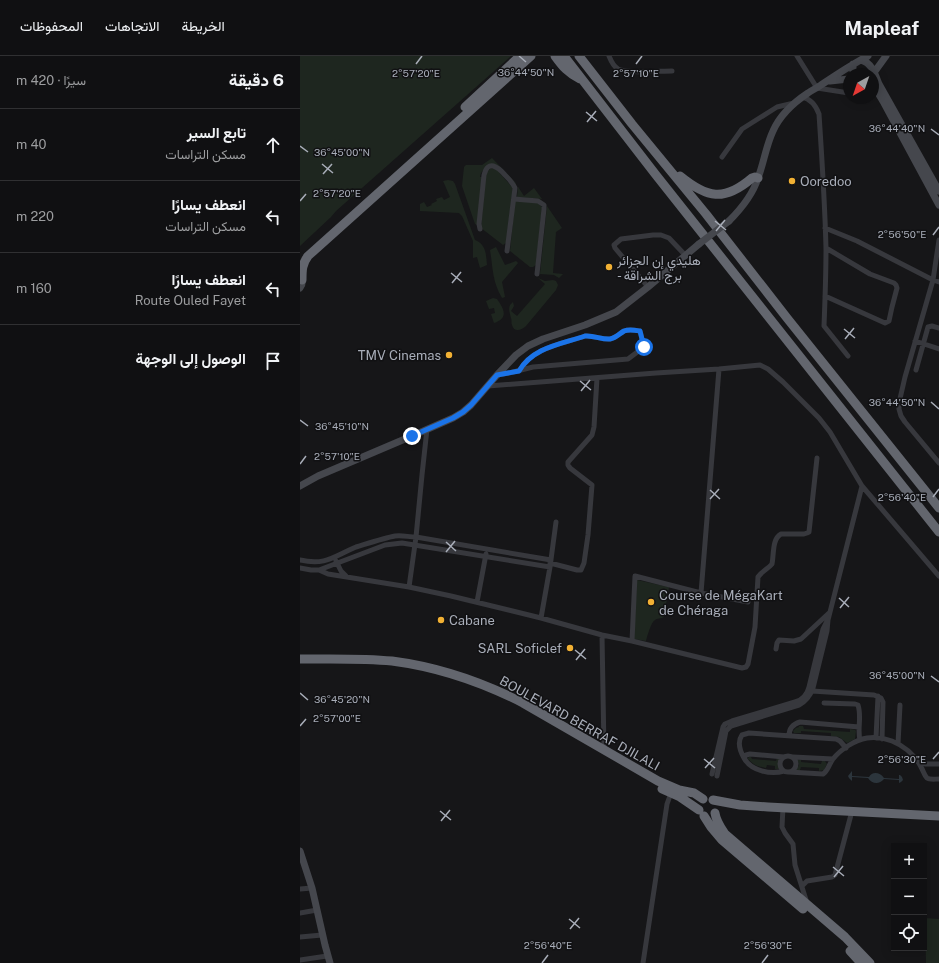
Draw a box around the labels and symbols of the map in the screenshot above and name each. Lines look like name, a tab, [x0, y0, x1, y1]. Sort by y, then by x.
text: 36°44'50"N	[498, 66, 554, 78]
text: 2°57'20"E	[392, 67, 440, 79]
text: 2°57'10"E	[613, 67, 659, 79]
north arrow	[843, 68, 879, 104]
text: 36°44'40"N	[869, 122, 925, 134]
text: 36°45'00"N	[314, 146, 370, 158]
place label: Ooredoo	[800, 174, 852, 189]
marker: Ooredoo	[787, 176, 797, 186]
text: 2°57'20"E	[313, 187, 361, 199]
text: 2°56'50"E	[878, 228, 926, 240]
place label: هليدي إن الجزائر - برج الشراقة	[616, 253, 701, 285]
marker: هليدي إن الجزائر - برج الشراقة	[604, 262, 614, 272]
route start	[635, 338, 653, 356]
place label: TMV Cinemas	[358, 348, 441, 363]
marker: TMV Cinemas	[444, 350, 454, 360]
text: 36°44'50"N	[869, 396, 925, 408]
text: 36°45'10"N	[315, 420, 369, 432]
route end	[403, 427, 421, 445]
text: 2°57'10"E	[314, 450, 360, 462]
text: 2°56'40"E	[878, 491, 926, 503]
place label: Course de MégaKart de Chéraga	[659, 588, 783, 618]
marker: Course de MégaKart de Chéraga	[646, 597, 656, 607]
place label: Cabane	[449, 613, 495, 628]
marker: Cabane	[436, 615, 446, 625]
place label: SARL Soficlef	[478, 641, 562, 656]
marker: SARL Soficlef	[565, 643, 575, 653]
text: 36°45'00"N	[869, 669, 925, 681]
street label: BOULEVARD BERRAF DJILALI	[497, 673, 662, 774]
text: 36°45'20"N	[314, 693, 370, 705]
text: 2°57'00"E	[313, 712, 361, 724]
text: 2°56'30"E	[878, 753, 926, 765]
text: 2°56'40"E	[524, 939, 572, 951]
text: 2°56'30"E	[744, 939, 792, 951]

